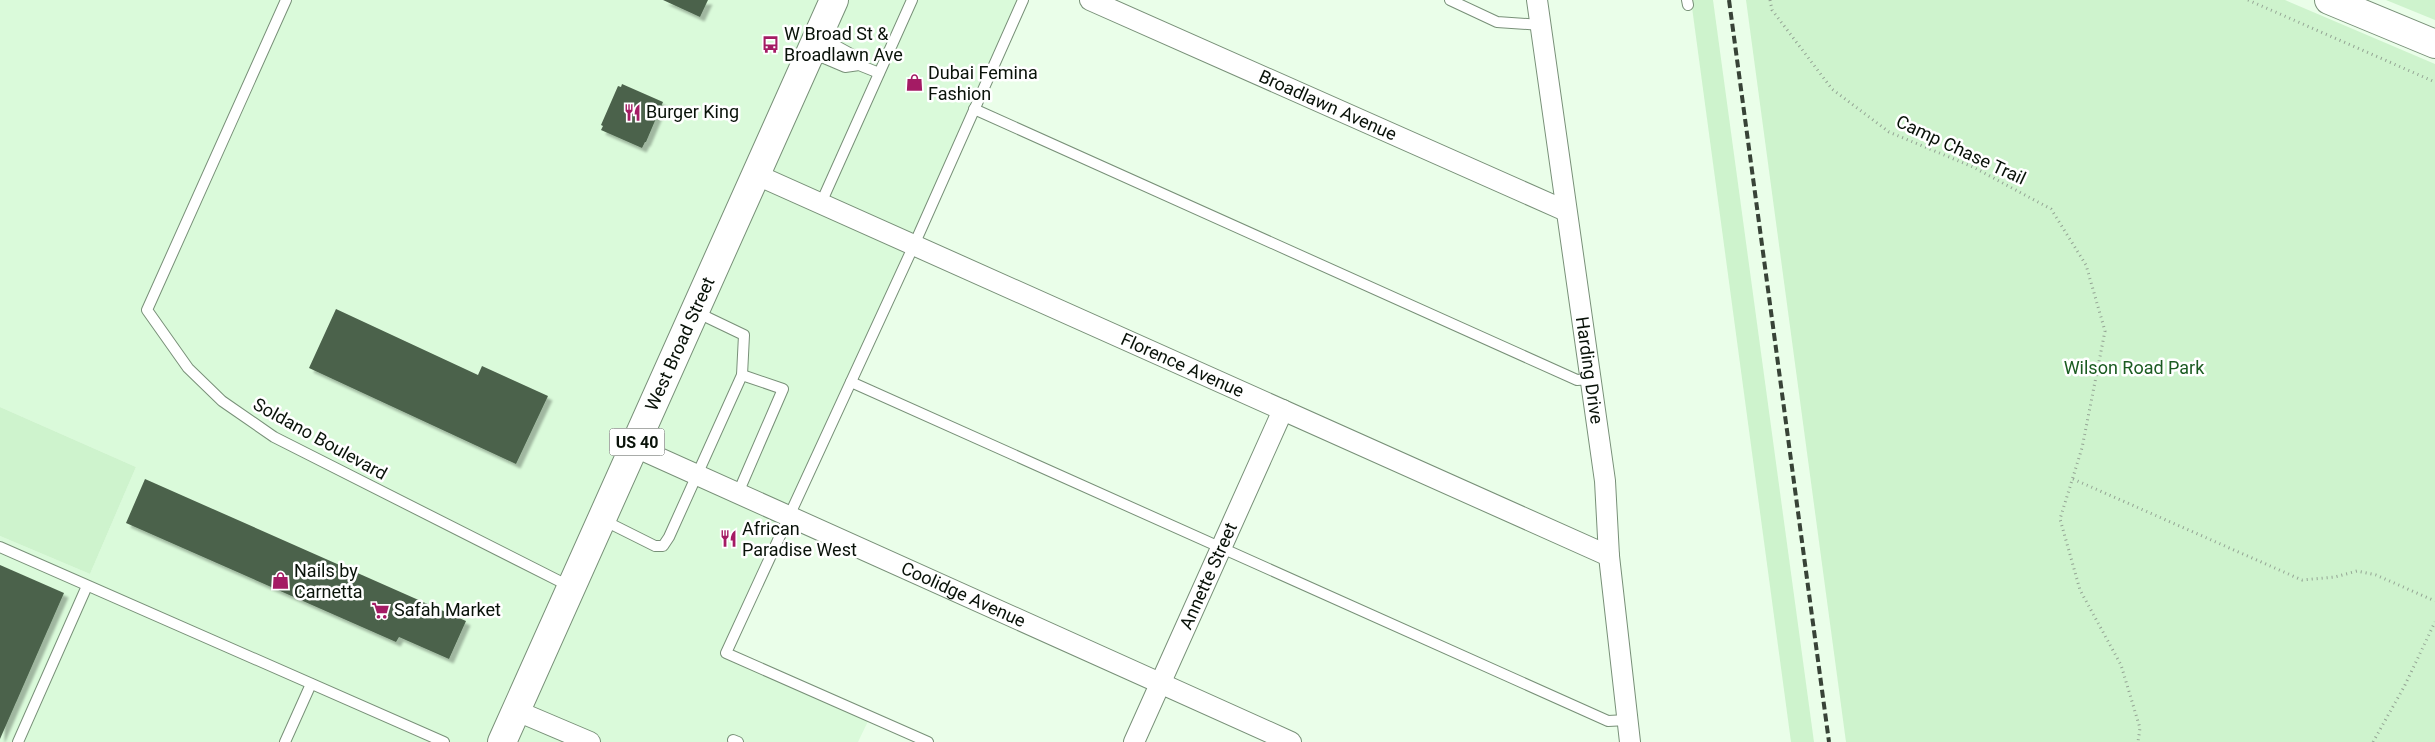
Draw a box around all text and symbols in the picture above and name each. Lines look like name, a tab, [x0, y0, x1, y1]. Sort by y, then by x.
place label: W Broad St & Broadlawn Ave	[784, 23, 903, 65]
bus stop icon: W Broad St & Broadlawn Ave	[760, 34, 780, 54]
place label: Dubai Femina Fashion	[928, 62, 1038, 104]
street label: Broadlawn Avenue	[1256, 65, 1400, 145]
shop icon: Dubai Femina Fashion	[904, 73, 924, 93]
place label: Burger King	[646, 101, 739, 122]
restaurant icon: Burger King	[622, 102, 642, 122]
street label: Camp Chase Trail	[1893, 110, 2029, 189]
street label: West Broad Street	[641, 274, 719, 414]
street label: Harding Drive	[1572, 315, 1608, 425]
street label: Florence Avenue	[1118, 328, 1247, 401]
park label: Wilson Road Park	[2064, 357, 2205, 378]
street label: Soldano Boulevard	[250, 393, 391, 484]
road number: US 40	[610, 428, 664, 456]
place label: African Paradise West	[742, 518, 857, 560]
street label: Annette Street	[1175, 519, 1241, 632]
restaurant icon: African Paradise West	[718, 529, 738, 549]
street label: Coolidge Avenue	[898, 557, 1029, 631]
place label: Nails by Carnetta	[294, 560, 363, 602]
shop icon: Nails by Carnetta	[270, 571, 290, 591]
place label: Safah Market	[394, 599, 501, 620]
supermarket icon: Safah Market	[370, 600, 390, 620]

